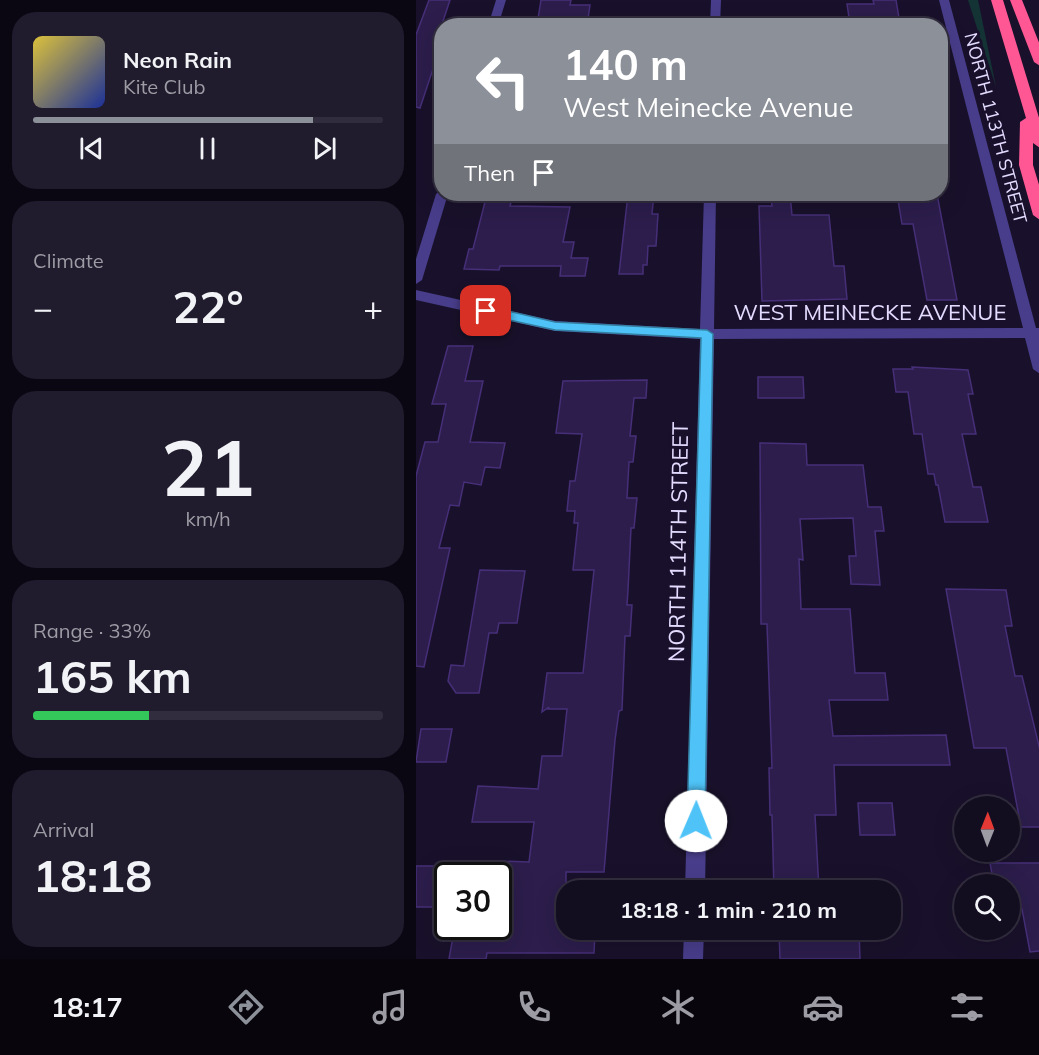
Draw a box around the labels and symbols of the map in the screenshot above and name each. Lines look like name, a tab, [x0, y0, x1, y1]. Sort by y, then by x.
street label: NORTH 113TH STREET	[959, 30, 1033, 226]
pin	[460, 285, 511, 336]
street label: WEST MEINECKE AVENUE	[734, 298, 1006, 326]
street label: NORTH 114TH STREET	[662, 422, 694, 662]
position arrow	[664, 789, 728, 853]
north arrow	[954, 796, 1020, 862]
speed limit sign: 30	[434, 862, 512, 940]

